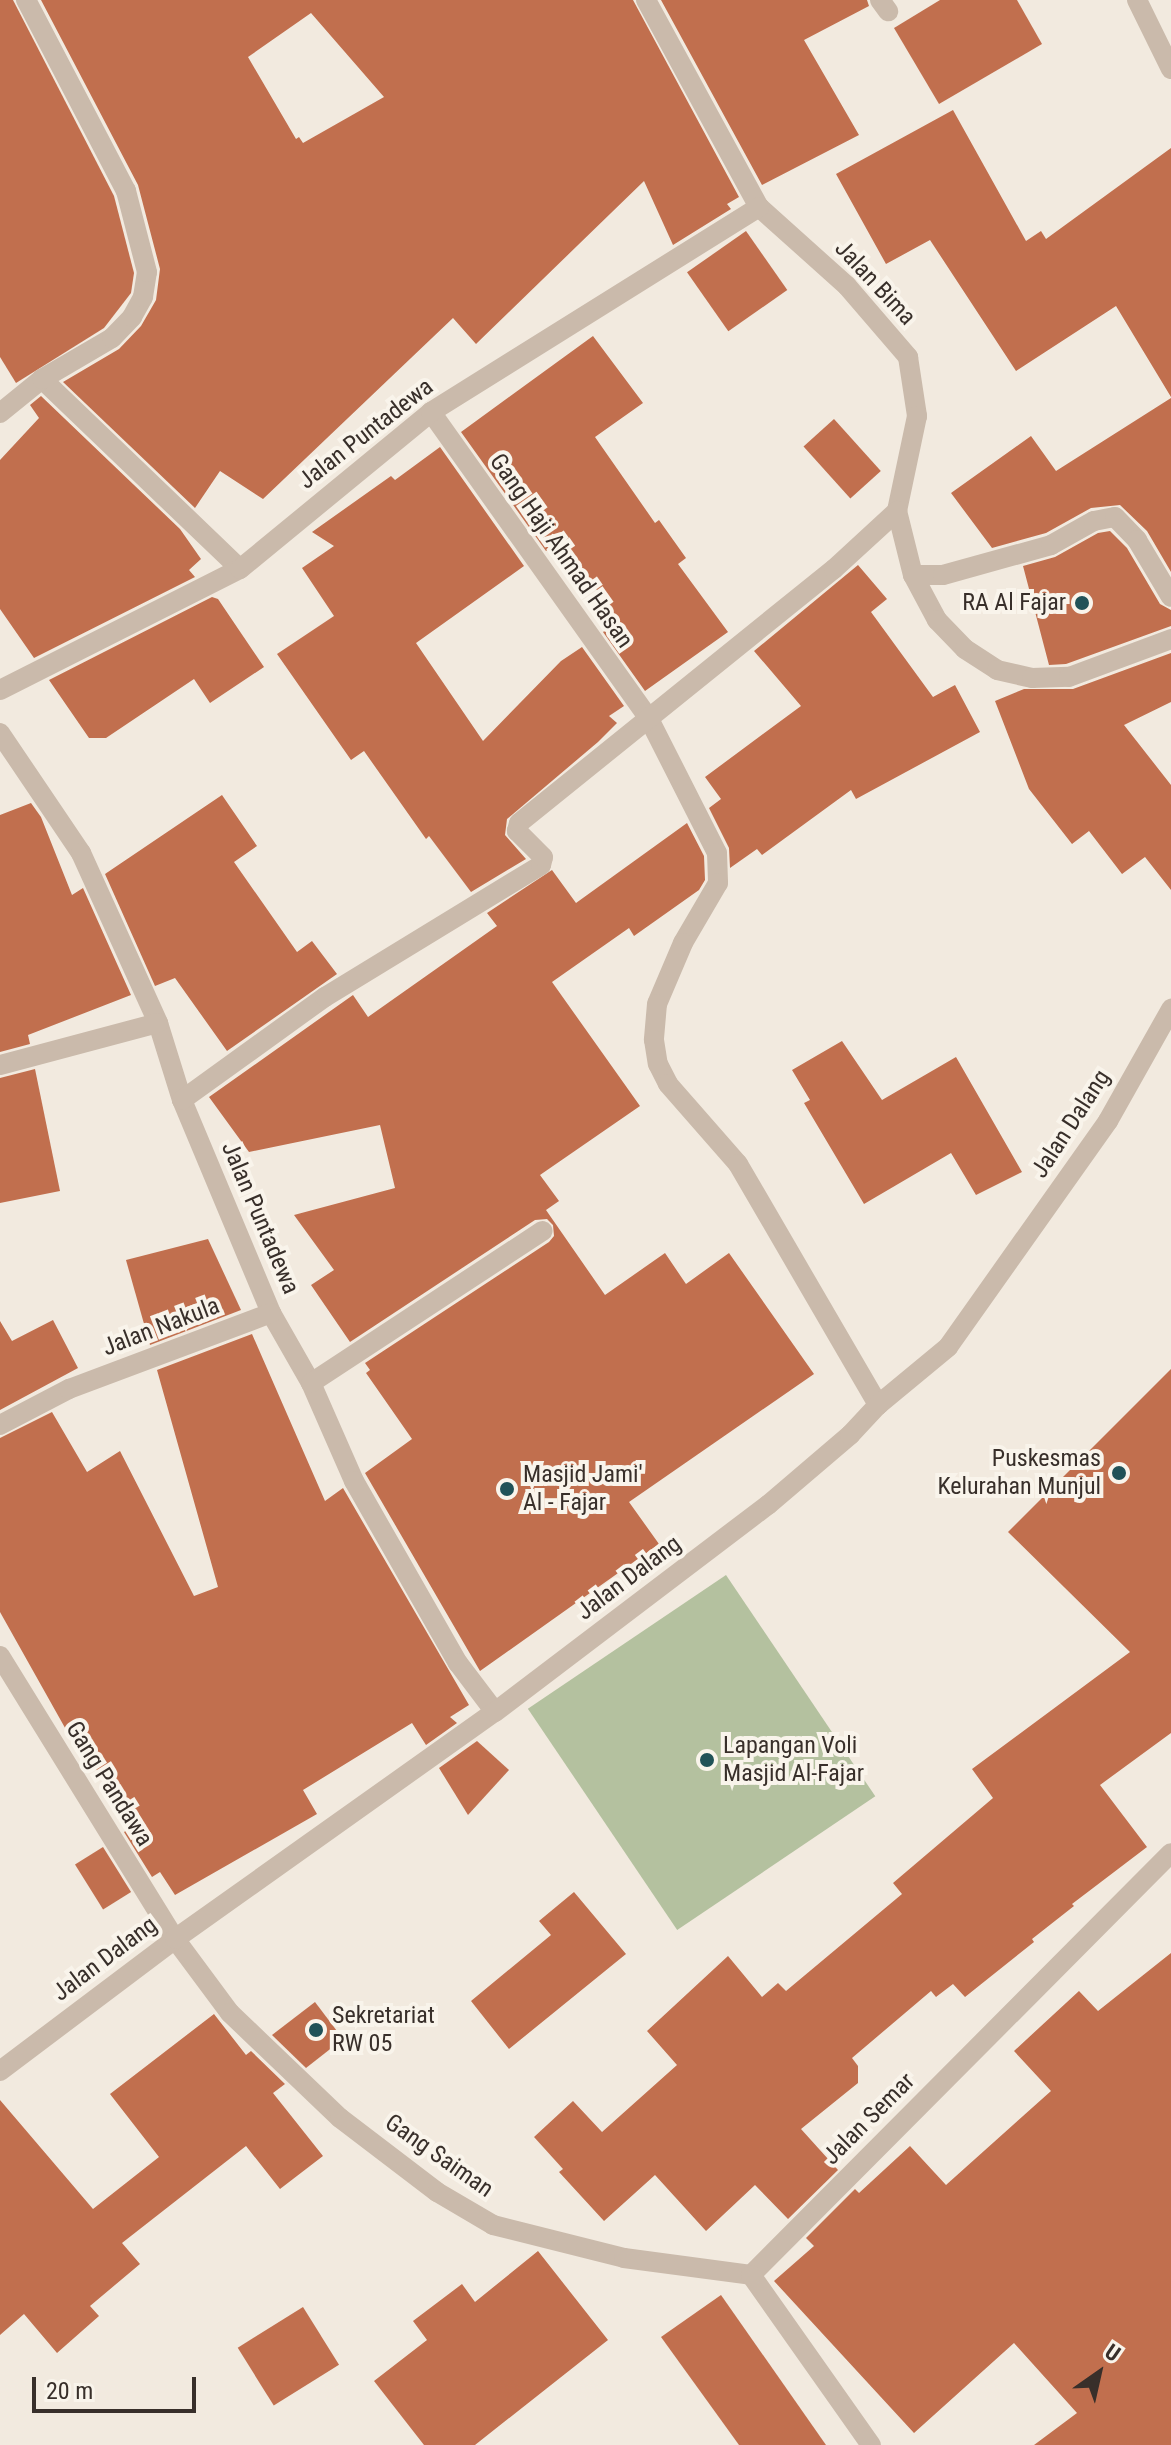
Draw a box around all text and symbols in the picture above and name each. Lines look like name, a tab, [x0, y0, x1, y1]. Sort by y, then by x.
street label: Jalan Bima	[829, 235, 921, 331]
street label: Jalan Puntadewa	[293, 373, 439, 495]
street label: Gang Haji Ahmad Hasan	[483, 448, 639, 654]
place label: RA Al Fajar	[962, 589, 1066, 617]
marker: RA Al Fajar	[1073, 594, 1091, 612]
street label: Jalan Dalang	[1025, 1065, 1117, 1183]
street label: Jalan Puntadewa	[215, 1138, 305, 1298]
street label: Jalan Nakula	[98, 1292, 224, 1362]
place label: Puskesmas Kelurahan Munjul	[937, 1445, 1101, 1501]
place label: Masjid Jami' Al - Fajar	[523, 1461, 643, 1517]
marker: Puskesmas Kelurahan Munjul	[1108, 1462, 1130, 1484]
marker: Masjid Jami' Al - Fajar	[498, 1480, 516, 1498]
street label: Jalan Dalang	[571, 1530, 687, 1626]
street label: Gang Pandawa	[59, 1716, 159, 1852]
place label: Lapangan Voli Masjid Al-Fajar	[723, 1732, 864, 1788]
marker: Lapangan Voli Masjid Al-Fajar	[698, 1751, 716, 1769]
street label: Jalan Dalang	[47, 1911, 163, 2007]
place label: Sekretariat RW 05	[332, 2002, 435, 2058]
marker: Sekretariat RW 05	[307, 2021, 325, 2039]
street label: Jalan Semar	[817, 2067, 921, 2171]
street label: Gang Saiman	[379, 2108, 499, 2204]
north arrow	[1059, 2333, 1139, 2413]
text: U	[1101, 2339, 1125, 2367]
scale bar	[36, 2361, 200, 2411]
text: 20 m	[46, 2377, 93, 2405]

